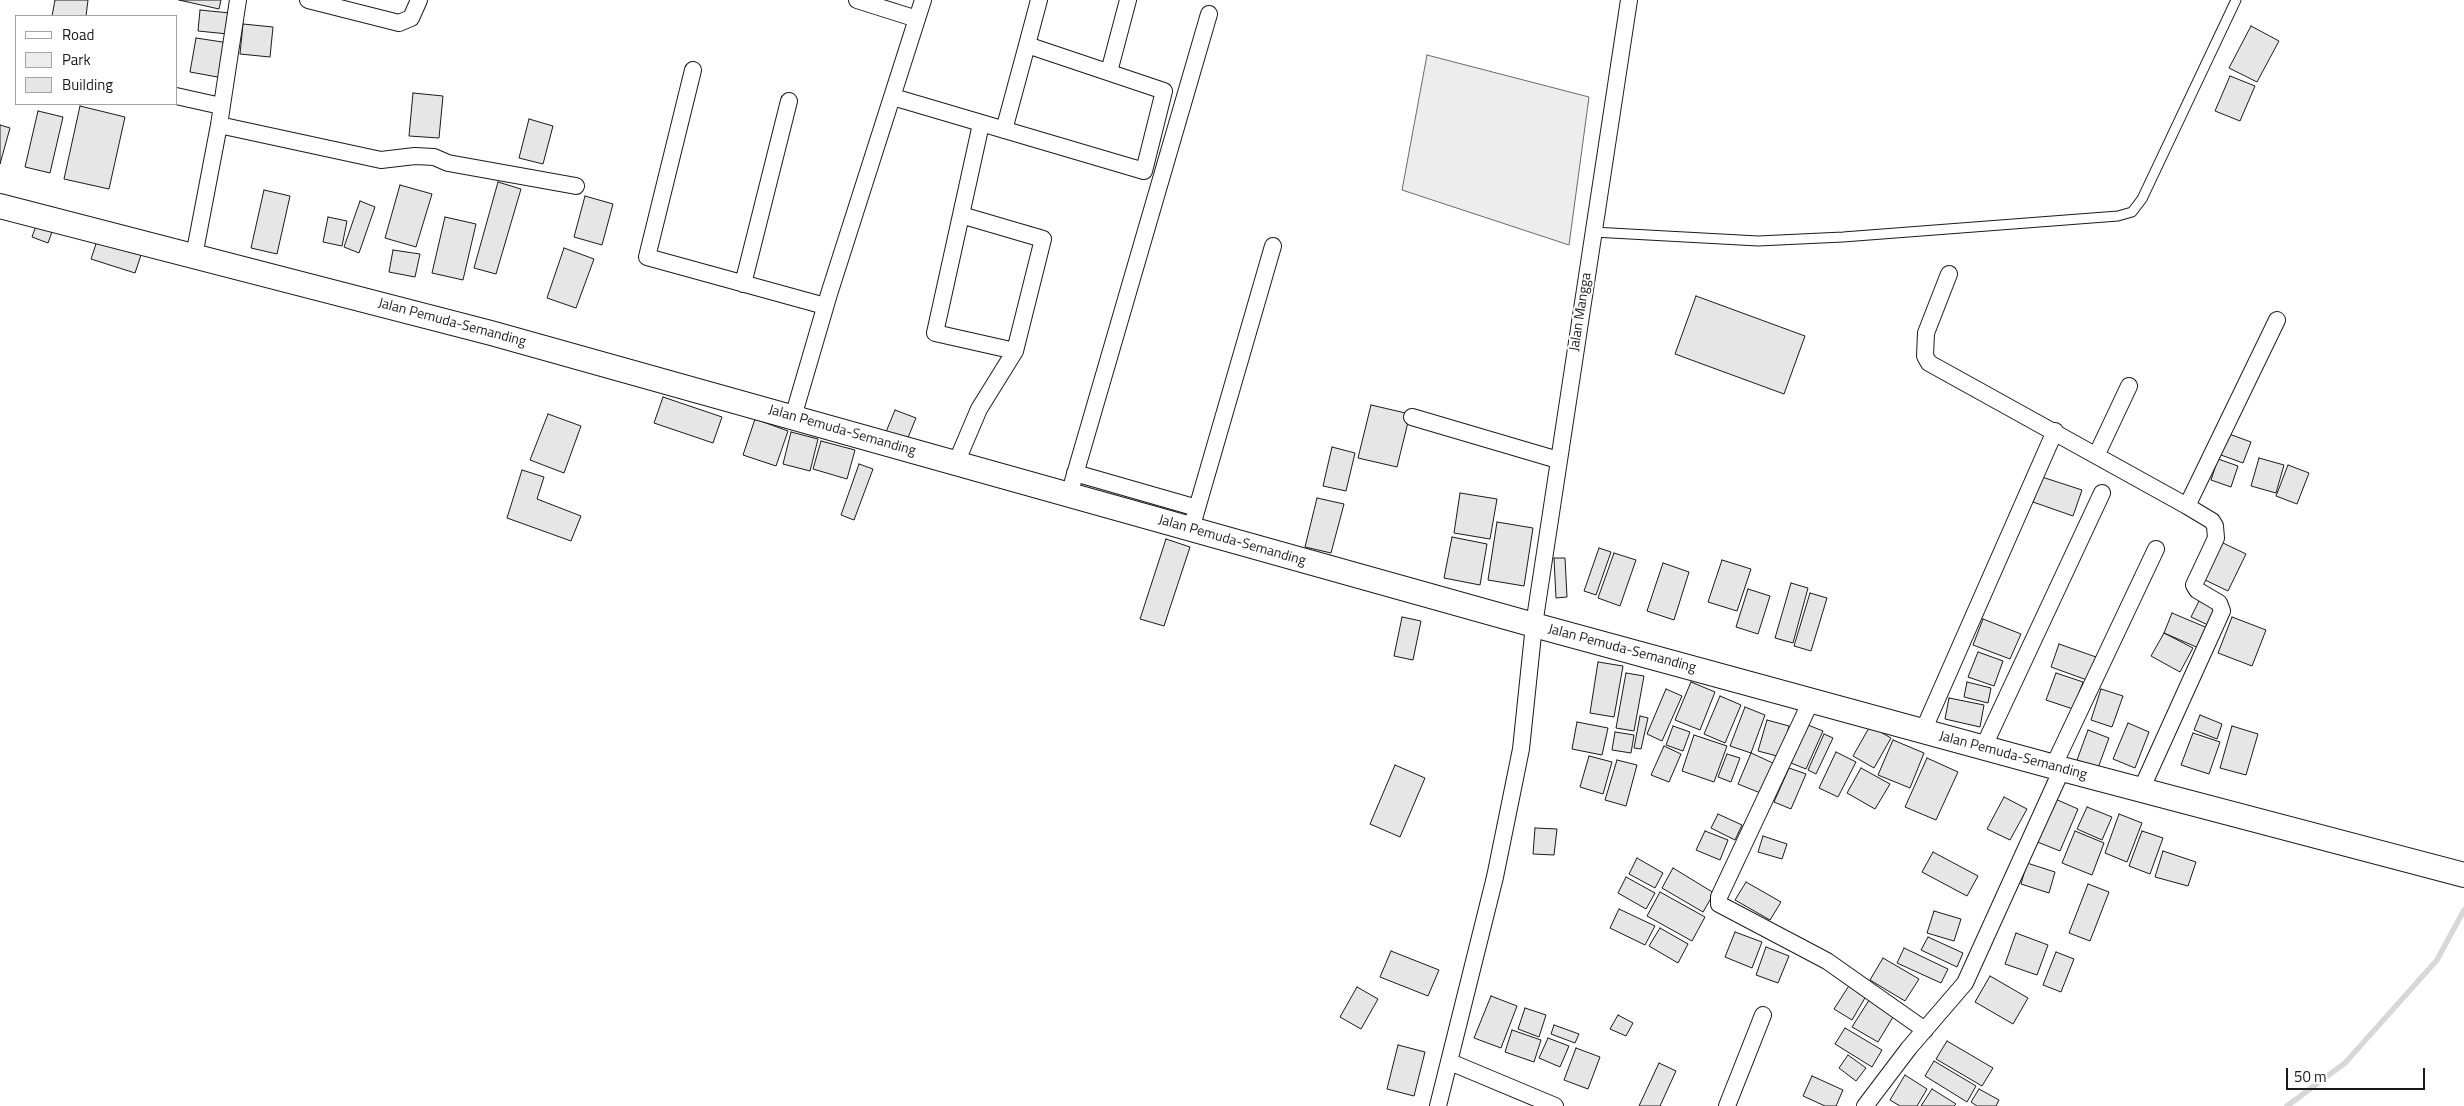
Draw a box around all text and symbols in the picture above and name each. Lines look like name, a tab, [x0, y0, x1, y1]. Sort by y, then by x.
legend	[15, 15, 178, 105]
text: Road	[62, 23, 94, 46]
text: Park	[62, 48, 91, 71]
text: Building	[62, 73, 113, 96]
street label: Jalan Mangga	[1566, 271, 1596, 353]
street label: Jalan Pemuda-Semanding	[376, 295, 528, 351]
street label: Jalan Pemuda-Semanding	[766, 402, 918, 460]
street label: Jalan Pemuda-Semanding	[1156, 512, 1308, 570]
street label: Jalan Pemuda-Semanding	[1546, 621, 1698, 677]
street label: Jalan Pemuda-Semanding	[1937, 728, 2089, 784]
scale bar	[2289, 1058, 2428, 1090]
text: 50 m	[2294, 1065, 2327, 1088]

